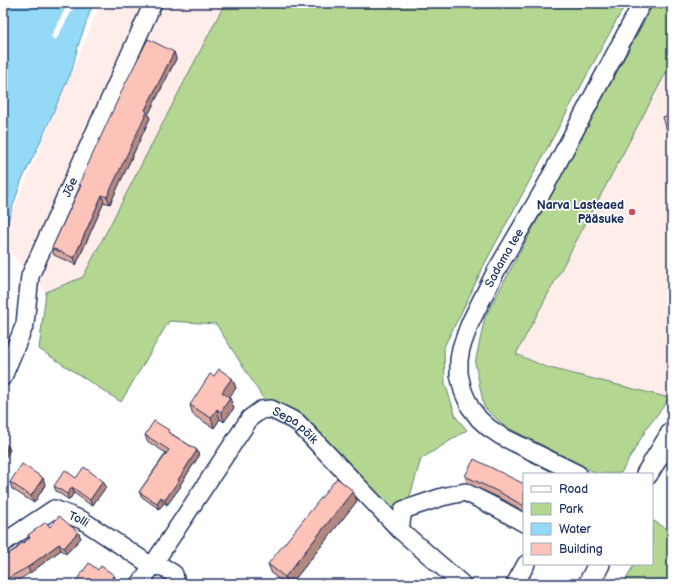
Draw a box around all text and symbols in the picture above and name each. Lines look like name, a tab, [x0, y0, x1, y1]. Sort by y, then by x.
street label: Jõe	[60, 175, 81, 200]
place label: Narva Lasteaed Pääsuke	[537, 198, 624, 227]
marker: Narva Lasteaed Pääsuke	[627, 207, 637, 217]
street label: Sadama tee	[482, 226, 527, 290]
street label: Sepa põik	[270, 404, 321, 447]
legend	[523, 473, 653, 565]
text: Road	[559, 482, 588, 497]
text: Park	[559, 502, 583, 517]
street label: Tolli	[66, 508, 92, 531]
text: Water	[559, 522, 591, 537]
text: Building	[559, 542, 603, 557]

